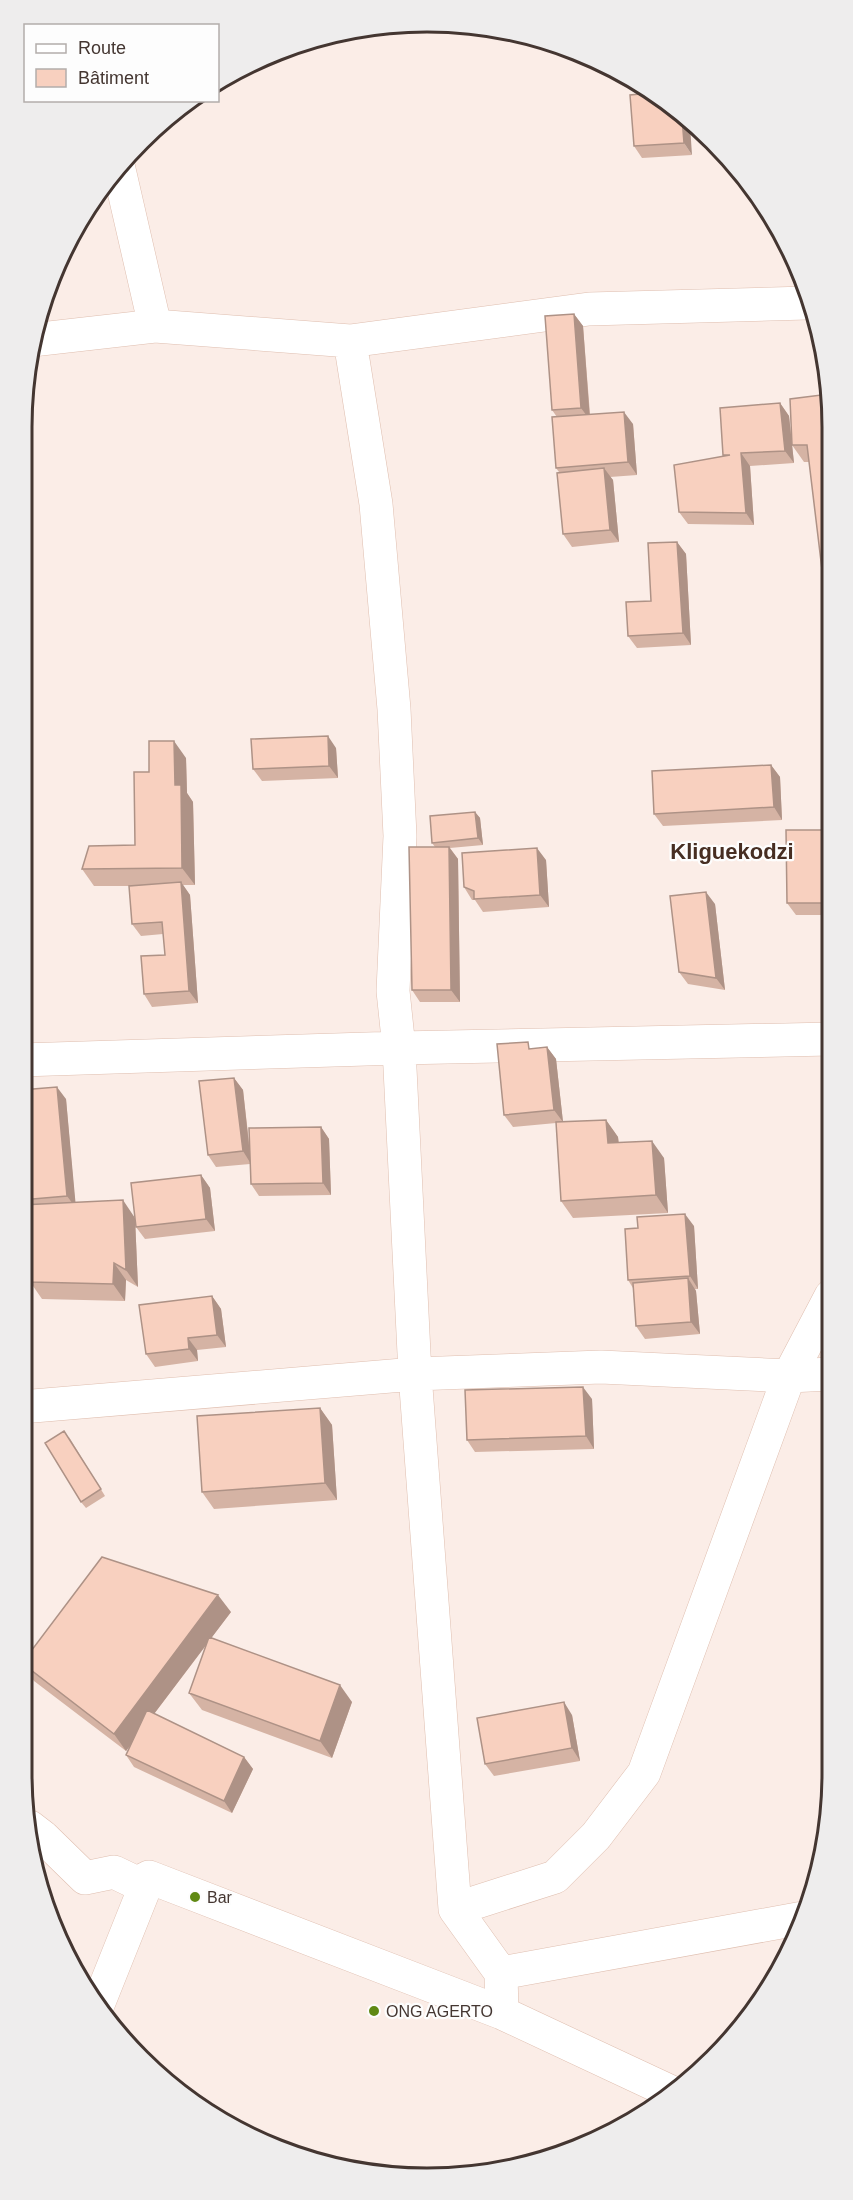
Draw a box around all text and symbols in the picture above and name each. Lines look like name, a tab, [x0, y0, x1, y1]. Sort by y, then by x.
legend	[24, 24, 219, 102]
text: Route	[78, 38, 126, 58]
text: Bâtiment	[78, 68, 149, 88]
district label: Kliguekodzi	[670, 839, 794, 864]
place label: Bar	[207, 1889, 233, 1906]
marker: Bar	[188, 1890, 202, 1904]
place label: ONG AGERTO	[386, 2003, 493, 2020]
marker: ONG AGERTO	[367, 2004, 381, 2018]

